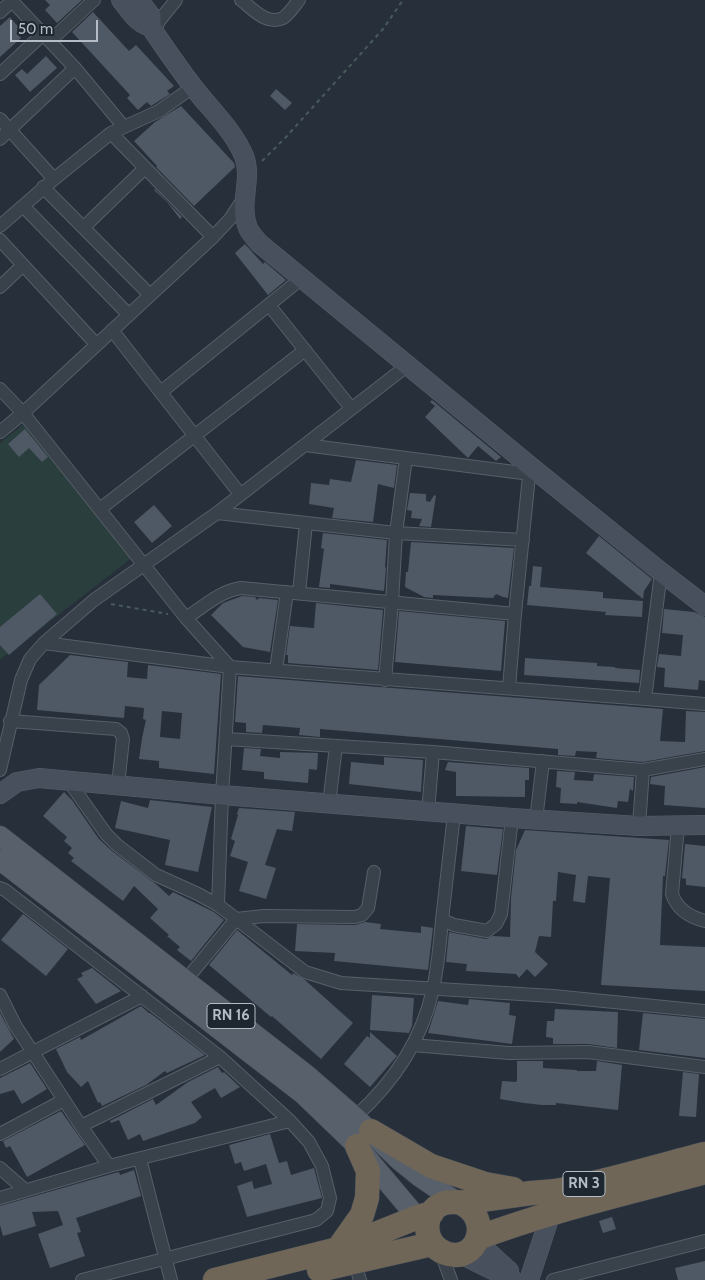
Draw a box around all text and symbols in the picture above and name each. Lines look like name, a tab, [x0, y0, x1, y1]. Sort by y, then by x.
scale bar	[12, 10, 100, 42]
text: 50 m	[18, 20, 53, 38]
road number: RN 16	[207, 1004, 255, 1028]
road number: RN 3	[563, 1172, 605, 1196]

